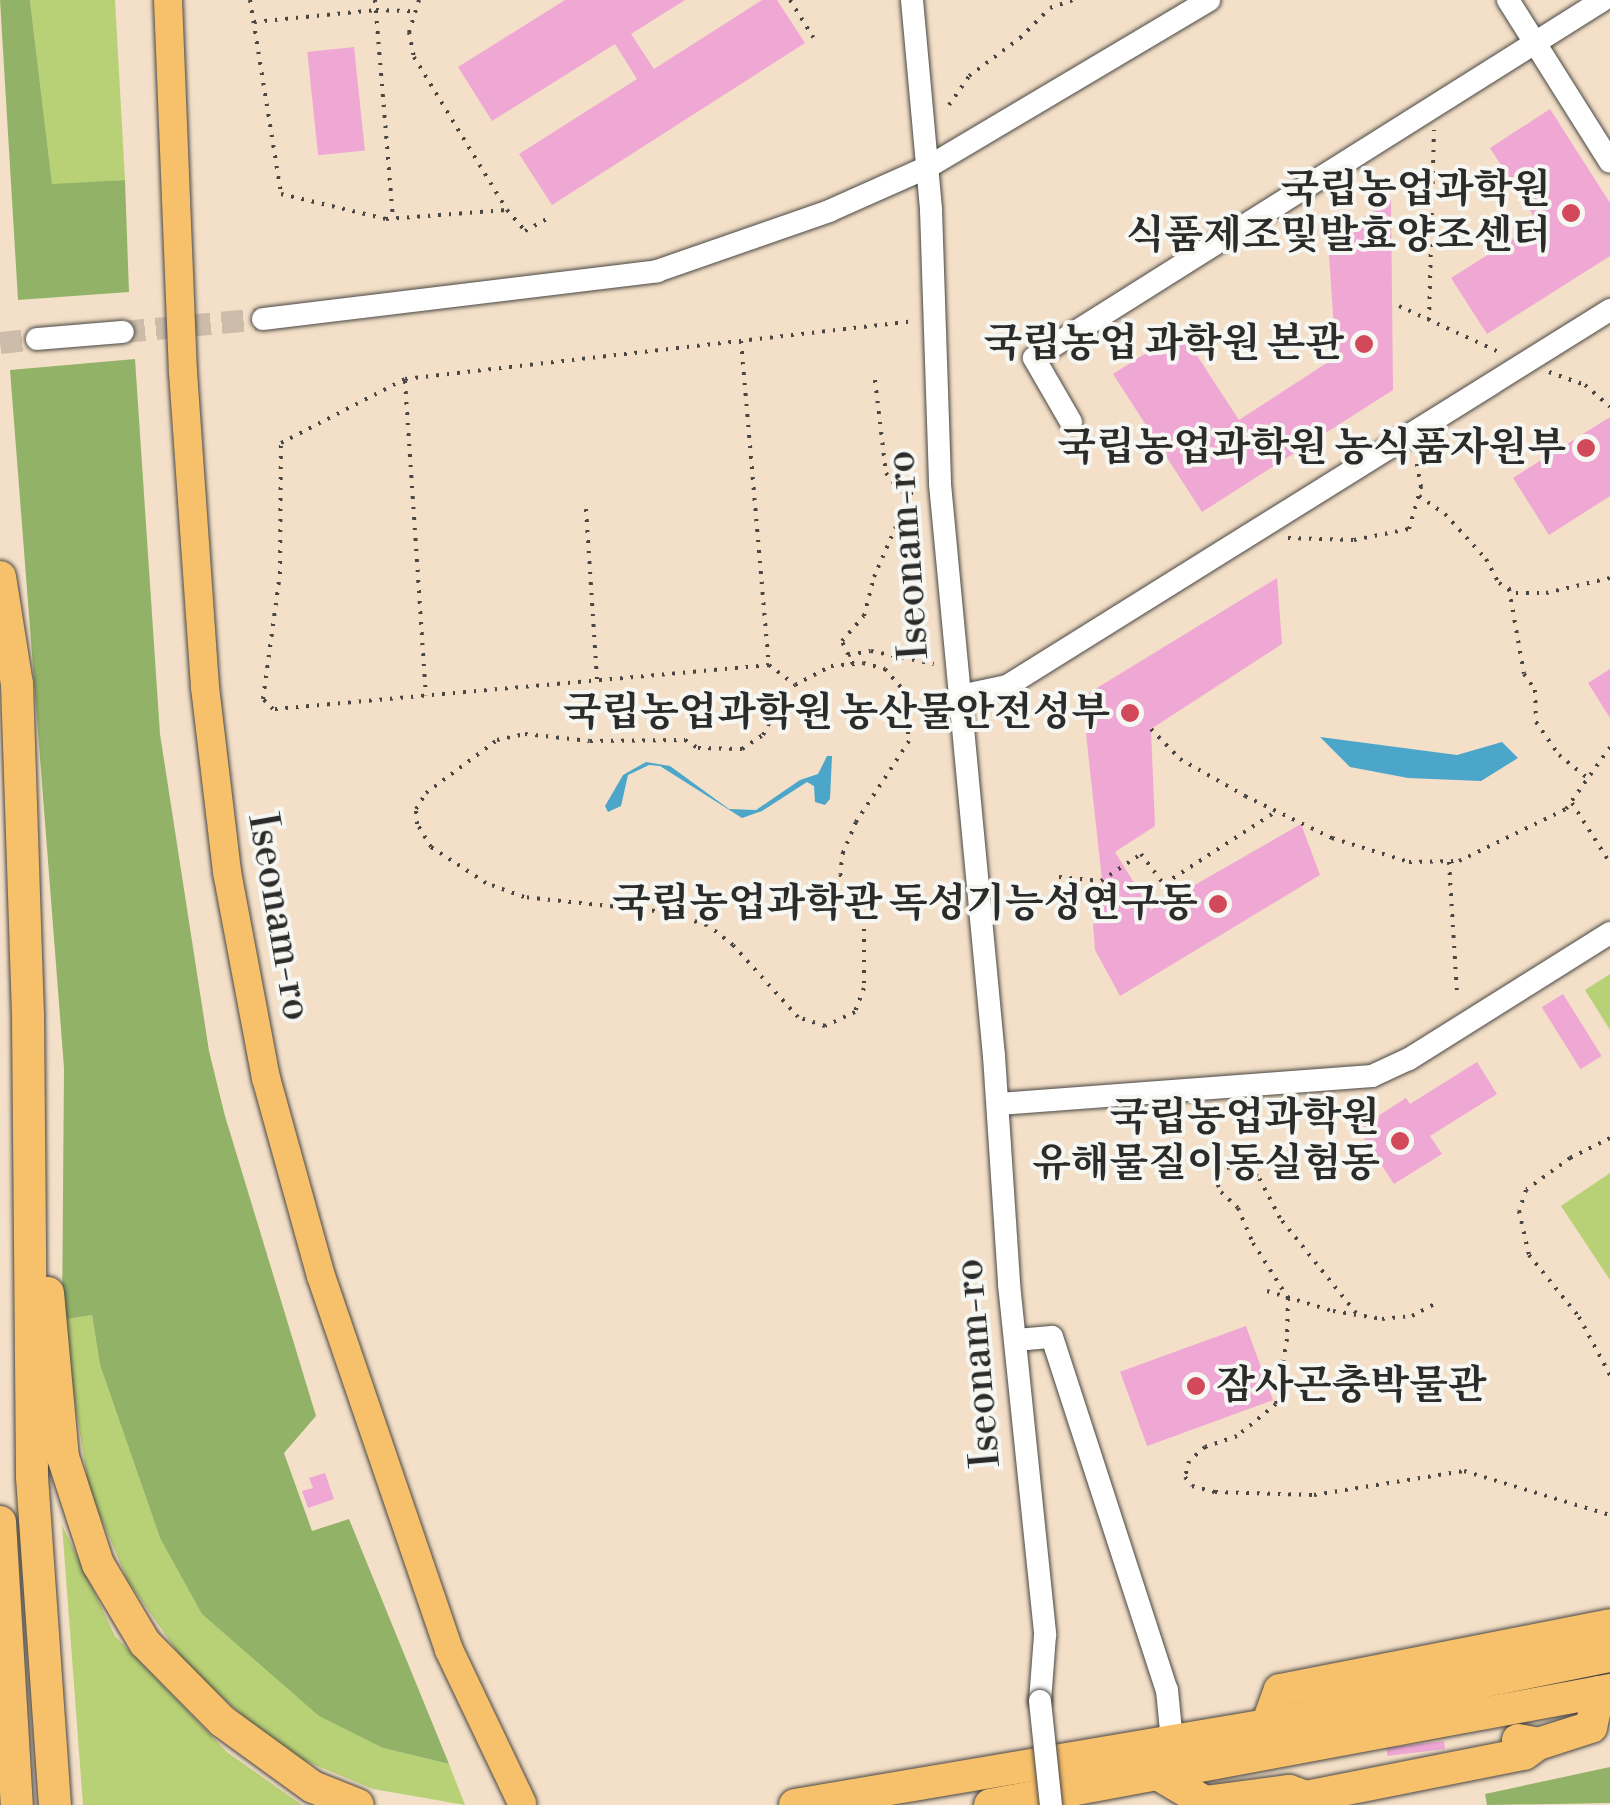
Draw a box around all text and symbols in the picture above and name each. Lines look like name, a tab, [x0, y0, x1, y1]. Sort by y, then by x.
place label: 국립농업과학원 식품제조및발효양조센터	[1126, 166, 1551, 260]
marker: 국립농업과학원 식품제조및발효양조센터	[1560, 202, 1582, 224]
place label: 국립농업 과학원 본관	[983, 320, 1344, 368]
marker: 국립농업 과학원 본관	[1353, 333, 1375, 355]
place label: 국립농업과학원 농식품자원부	[1057, 424, 1566, 472]
marker: 국립농업과학원 농식품자원부	[1575, 437, 1597, 459]
street label: Iseonam-ro	[877, 449, 939, 661]
place label: 국립농업과학원 농산물안전성부	[563, 689, 1110, 737]
marker: 국립농업과학원 농산물안전성부	[1119, 702, 1141, 724]
street label: Iseonam-ro	[237, 810, 321, 1024]
place label: 국립농업과학관 독성기능성연구동	[612, 880, 1198, 928]
marker: 국립농업과학관 독성기능성연구동	[1207, 893, 1229, 915]
place label: 국립농업과학원 유해물질이동실험동	[1032, 1094, 1380, 1188]
marker: 국립농업과학원 유해물질이동실험동	[1389, 1130, 1411, 1152]
street label: Iseonam-ro	[945, 1257, 1011, 1469]
place label: 잠사곤충박물관	[1216, 1362, 1486, 1410]
marker: 잠사곤충박물관	[1185, 1375, 1207, 1397]

